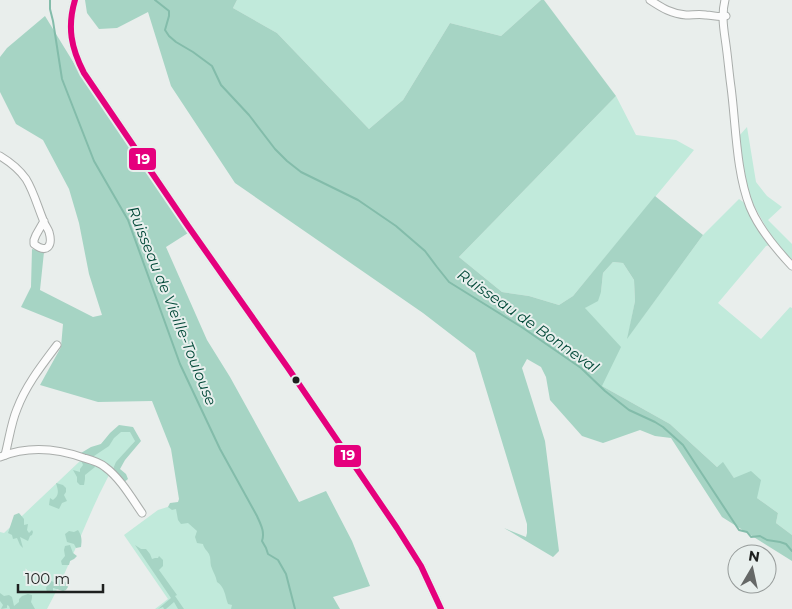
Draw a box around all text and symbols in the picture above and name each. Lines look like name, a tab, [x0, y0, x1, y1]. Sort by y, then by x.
line badge: 19	[128, 147, 157, 171]
text: 19	[136, 150, 150, 168]
water label: Ruisseau de Vieille-Toulouse	[124, 203, 221, 408]
water label: Ruisseau de Bonneval	[454, 265, 603, 377]
unlabelled marker	[291, 375, 301, 385]
line badge: 19	[333, 444, 362, 468]
text: 19	[341, 446, 355, 464]
north arrow	[727, 544, 777, 594]
text: N	[747, 546, 761, 566]
scale bar	[18, 562, 102, 594]
text: 100 m	[25, 569, 70, 588]

